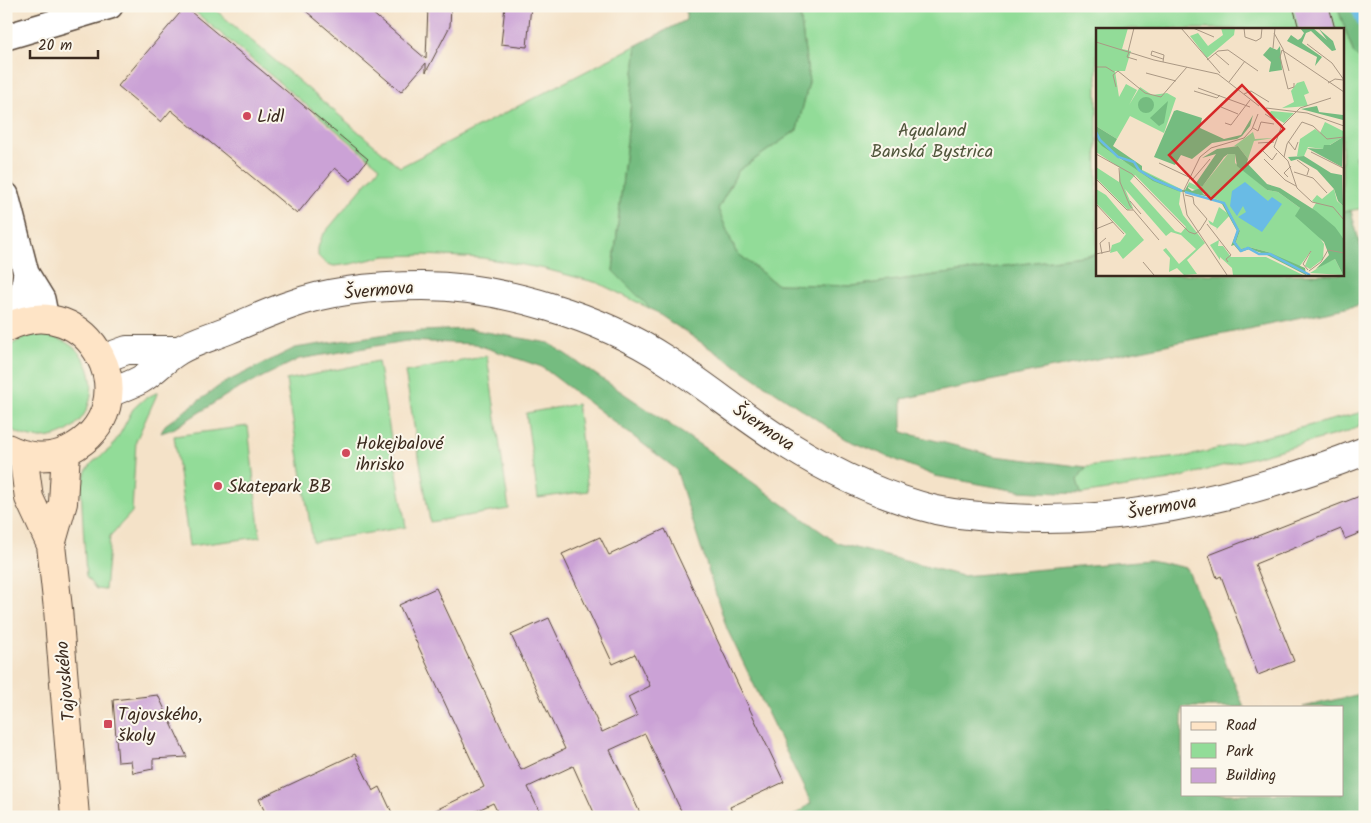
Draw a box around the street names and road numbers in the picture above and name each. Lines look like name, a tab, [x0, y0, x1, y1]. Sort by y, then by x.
street label: Švermova	[343, 274, 415, 309]
street label: Švermova	[726, 397, 800, 460]
street label: Švermova	[1125, 488, 1199, 529]
street label: Tajovského	[49, 640, 84, 722]

